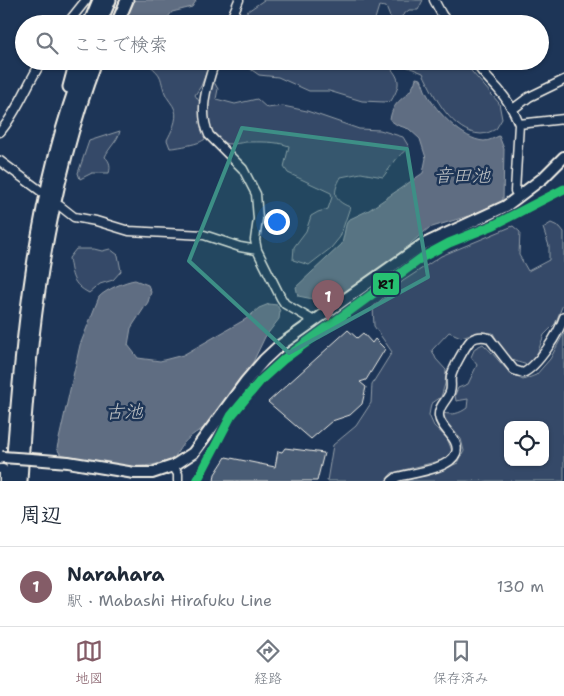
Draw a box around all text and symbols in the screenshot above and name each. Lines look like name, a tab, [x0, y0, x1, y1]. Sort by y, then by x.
search box	[15, 15, 549, 70]
icon: search	[33, 29, 61, 57]
text: ここで検索	[73, 32, 168, 57]
water label: 音田池	[433, 163, 491, 188]
your location	[264, 209, 290, 235]
line badge: R1	[372, 272, 400, 296]
text: R1	[378, 275, 394, 293]
pin: 1	[312, 280, 344, 321]
water label: 古池	[105, 399, 144, 424]
map controls	[504, 421, 549, 466]
button: locate	[504, 421, 549, 466]
text: 周辺	[20, 501, 62, 529]
text: Narahara	[67, 562, 164, 587]
text: 1	[32, 576, 40, 597]
text: 130 m	[497, 576, 544, 597]
text: 駅 · Mabashi Hirafuku Line	[67, 590, 272, 611]
tab: 地図	[75, 637, 103, 687]
tab: 経路	[254, 637, 282, 687]
tab: 保存済み	[433, 637, 489, 687]

